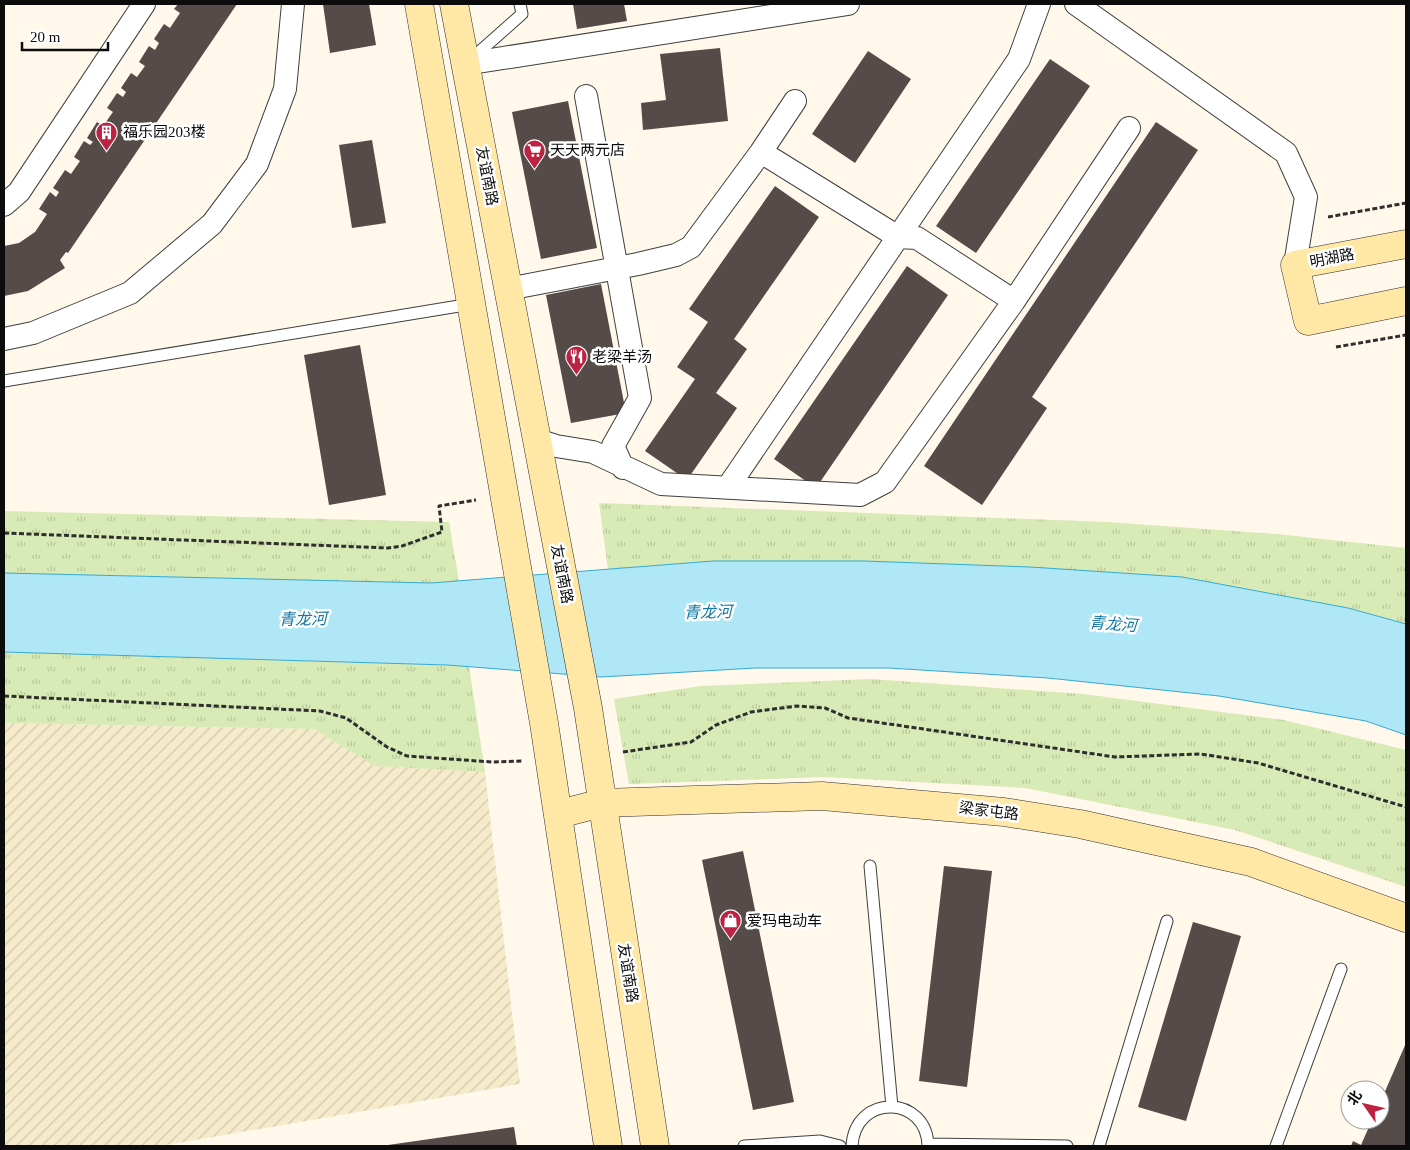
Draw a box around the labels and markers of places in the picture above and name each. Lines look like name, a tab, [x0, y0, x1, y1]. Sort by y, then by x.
building icon: 福乐园203楼	[95, 120, 119, 151]
place label: 福乐园203楼	[123, 124, 206, 140]
supermarket icon: 天天两元店	[522, 138, 546, 169]
place label: 天天两元店	[550, 142, 625, 158]
restaurant icon: 老梁羊汤	[564, 345, 588, 376]
place label: 老梁羊汤	[592, 349, 652, 365]
shop icon: 爱玛电动车	[719, 909, 743, 940]
place label: 爱玛电动车	[747, 913, 822, 929]

